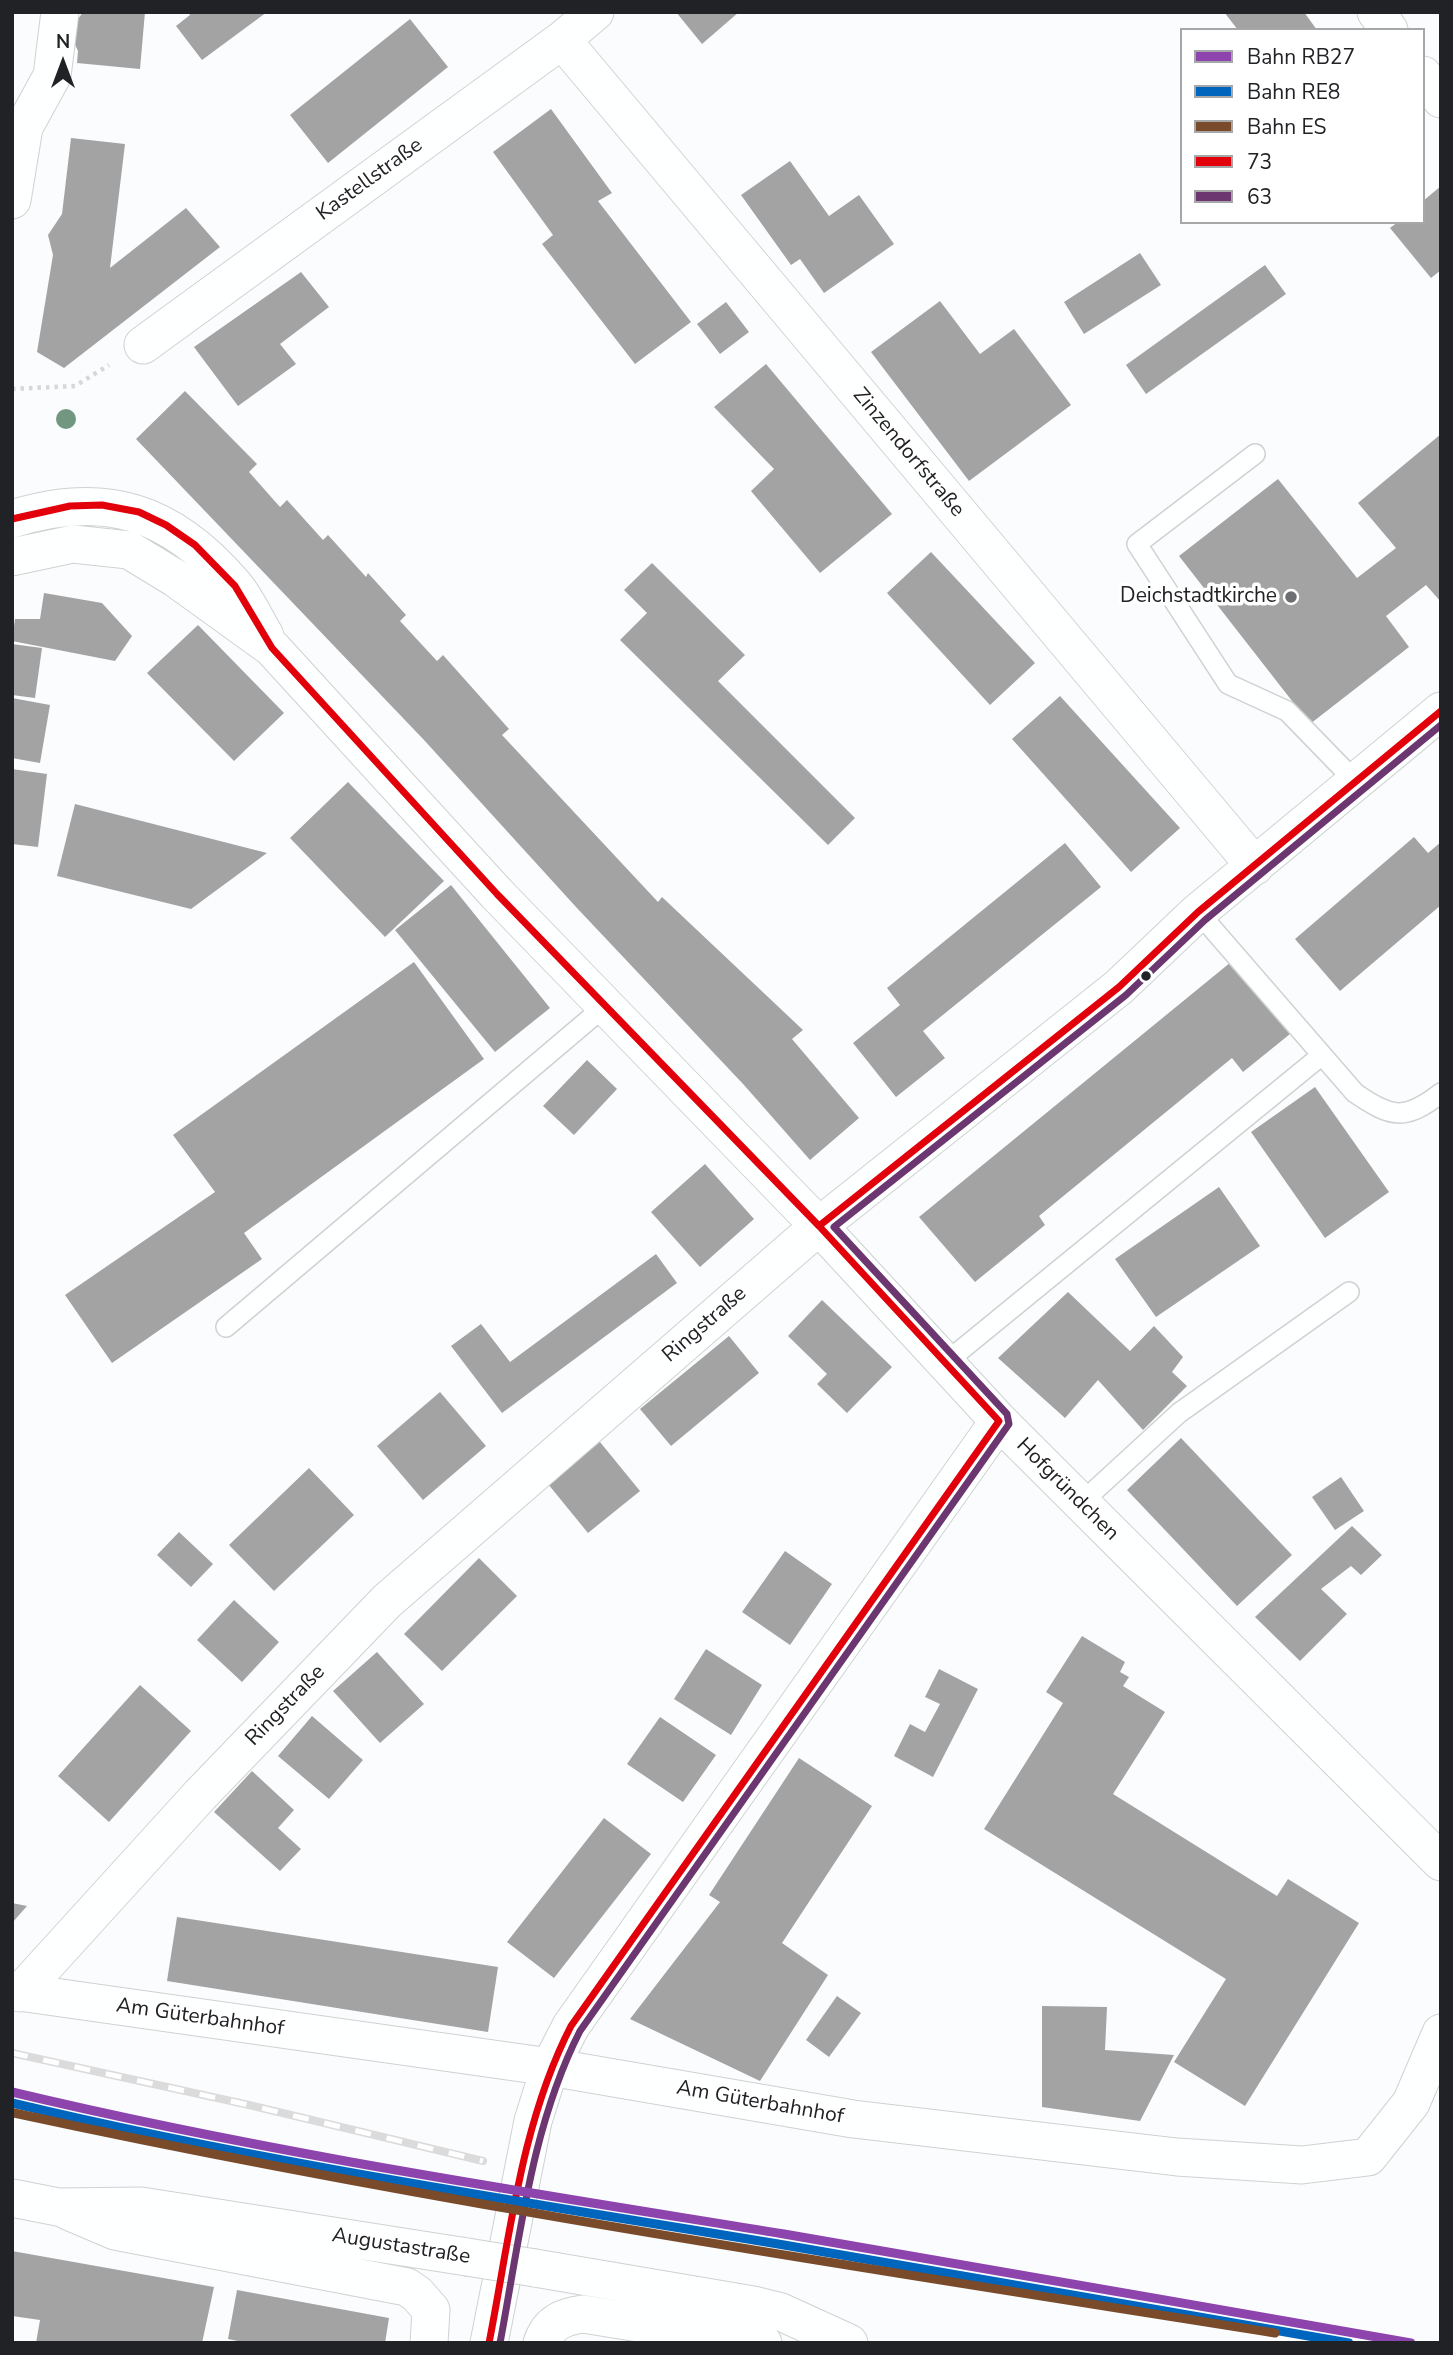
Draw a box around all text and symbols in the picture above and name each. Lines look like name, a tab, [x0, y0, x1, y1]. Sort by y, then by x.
north arrow	[28, 28, 98, 98]
legend	[1180, 28, 1425, 224]
text: N	[56, 29, 70, 55]
text: Bahn RB27	[1247, 43, 1355, 71]
text: Bahn RE8	[1247, 78, 1340, 106]
text: Bahn ES	[1247, 113, 1327, 141]
street label: Kastellstraße	[312, 133, 428, 227]
text: 73	[1247, 148, 1272, 176]
text: 63	[1247, 183, 1272, 211]
street label: Zinzendorfstraße	[847, 383, 969, 523]
place label: Deichstadtkirche	[1120, 584, 1277, 610]
marker: Deichstadtkirche	[1283, 589, 1299, 605]
unlabelled marker	[1139, 969, 1153, 983]
street label: Ringstraße	[658, 1282, 752, 1368]
street label: Hofgründchen	[1010, 1433, 1124, 1547]
street label: Ringstraße	[241, 1660, 331, 1752]
street label: Am Güterbahnhof	[114, 1994, 286, 2042]
street label: Am Güterbahnhof	[674, 2076, 846, 2130]
street label: Augustastraße	[330, 2224, 472, 2270]

